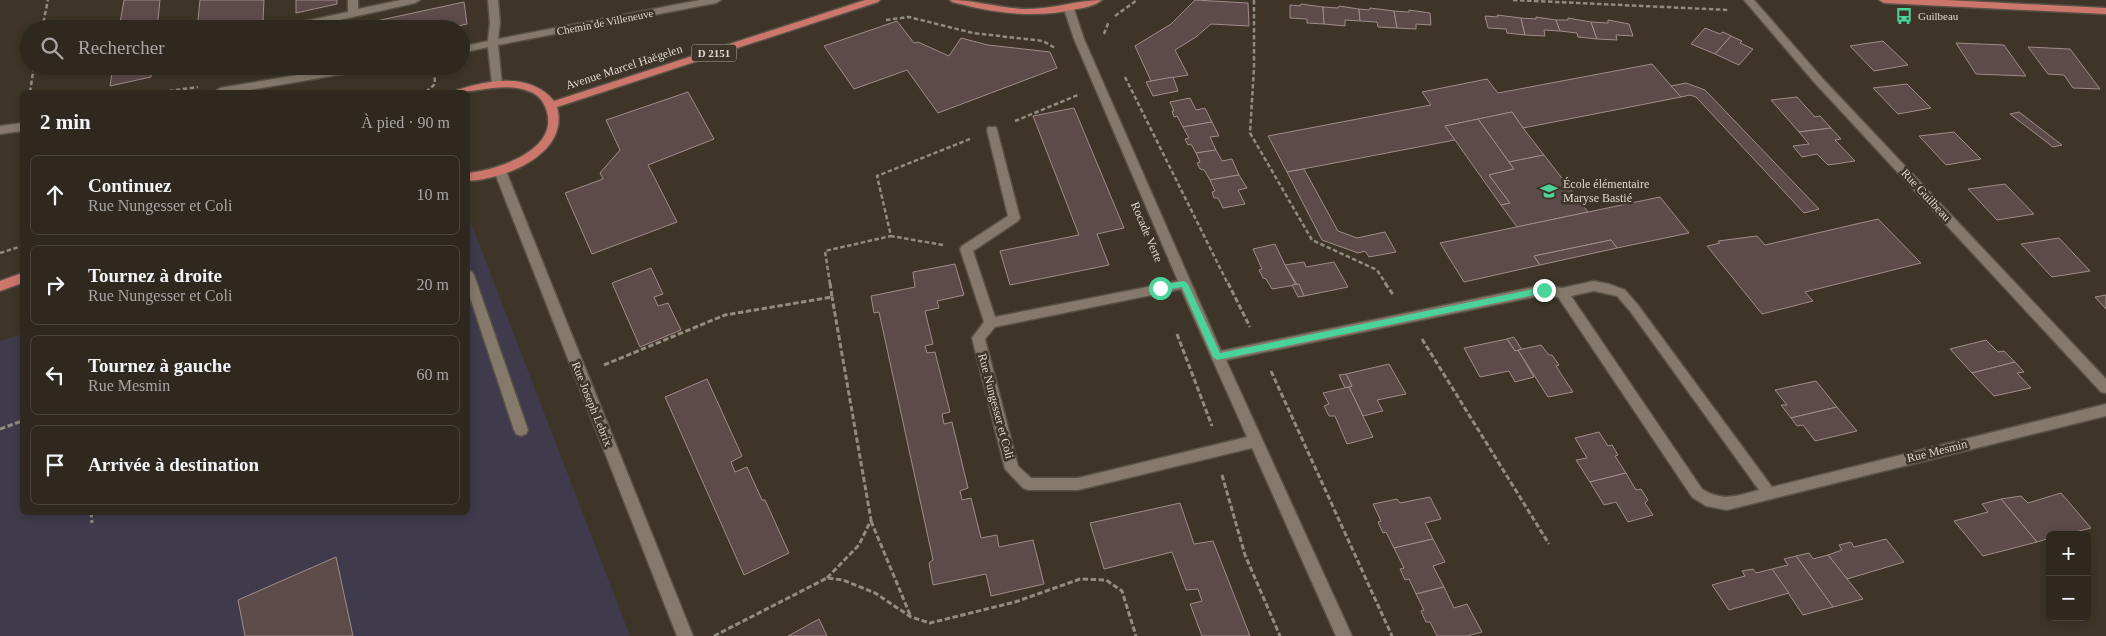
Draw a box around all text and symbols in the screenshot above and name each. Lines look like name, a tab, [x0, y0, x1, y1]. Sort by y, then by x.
bus stop icon: Guilbeau	[1894, 6, 1914, 26]
street label: Chemin de Villeneuve	[556, 7, 654, 37]
place label: Guilbeau	[1918, 10, 1959, 22]
search box	[20, 20, 470, 75]
icon: search	[38, 34, 66, 62]
text: Rechercher	[78, 37, 165, 58]
street label: Avenue Marcel Haëgelen	[564, 42, 684, 92]
road number: D 2151	[692, 44, 736, 62]
text: 2 min	[40, 110, 91, 134]
text: À pied · 90 m	[361, 114, 450, 131]
street label: Rue Guilbeau	[1898, 166, 1954, 224]
text: Continuez	[88, 175, 171, 196]
place label: École élémentaire Maryse Bastié	[1563, 177, 1649, 205]
icon: ahead	[41, 181, 69, 209]
school or university icon: École élémentaire Maryse Bastié	[1539, 181, 1559, 201]
text: 10 m	[417, 186, 449, 203]
text: Rue Nungesser et Coli	[88, 197, 232, 214]
street label: Rocade Verte	[1128, 200, 1166, 264]
text: Tournez à droite	[88, 265, 222, 286]
icon: right	[41, 271, 69, 299]
text: 20 m	[417, 276, 449, 293]
route start	[1149, 277, 1172, 300]
route end	[1533, 279, 1556, 302]
text: Rue Nungesser et Coli	[88, 287, 232, 304]
street label: Rue Nungesser et Coli	[975, 352, 1017, 461]
text: Tournez à gauche	[88, 355, 231, 376]
street label: Rue Joseph Lebrix	[569, 360, 615, 448]
icon: left	[41, 361, 69, 389]
text: 60 m	[417, 366, 449, 383]
text: Rue Mesmin	[88, 377, 170, 394]
street label: Rue Mesmin	[1905, 437, 1969, 465]
icon: arrive	[41, 451, 69, 479]
text: Arrivée à destination	[88, 454, 259, 475]
map controls	[2046, 531, 2091, 621]
button: +	[2046, 531, 2091, 576]
button: −	[2046, 576, 2091, 621]

